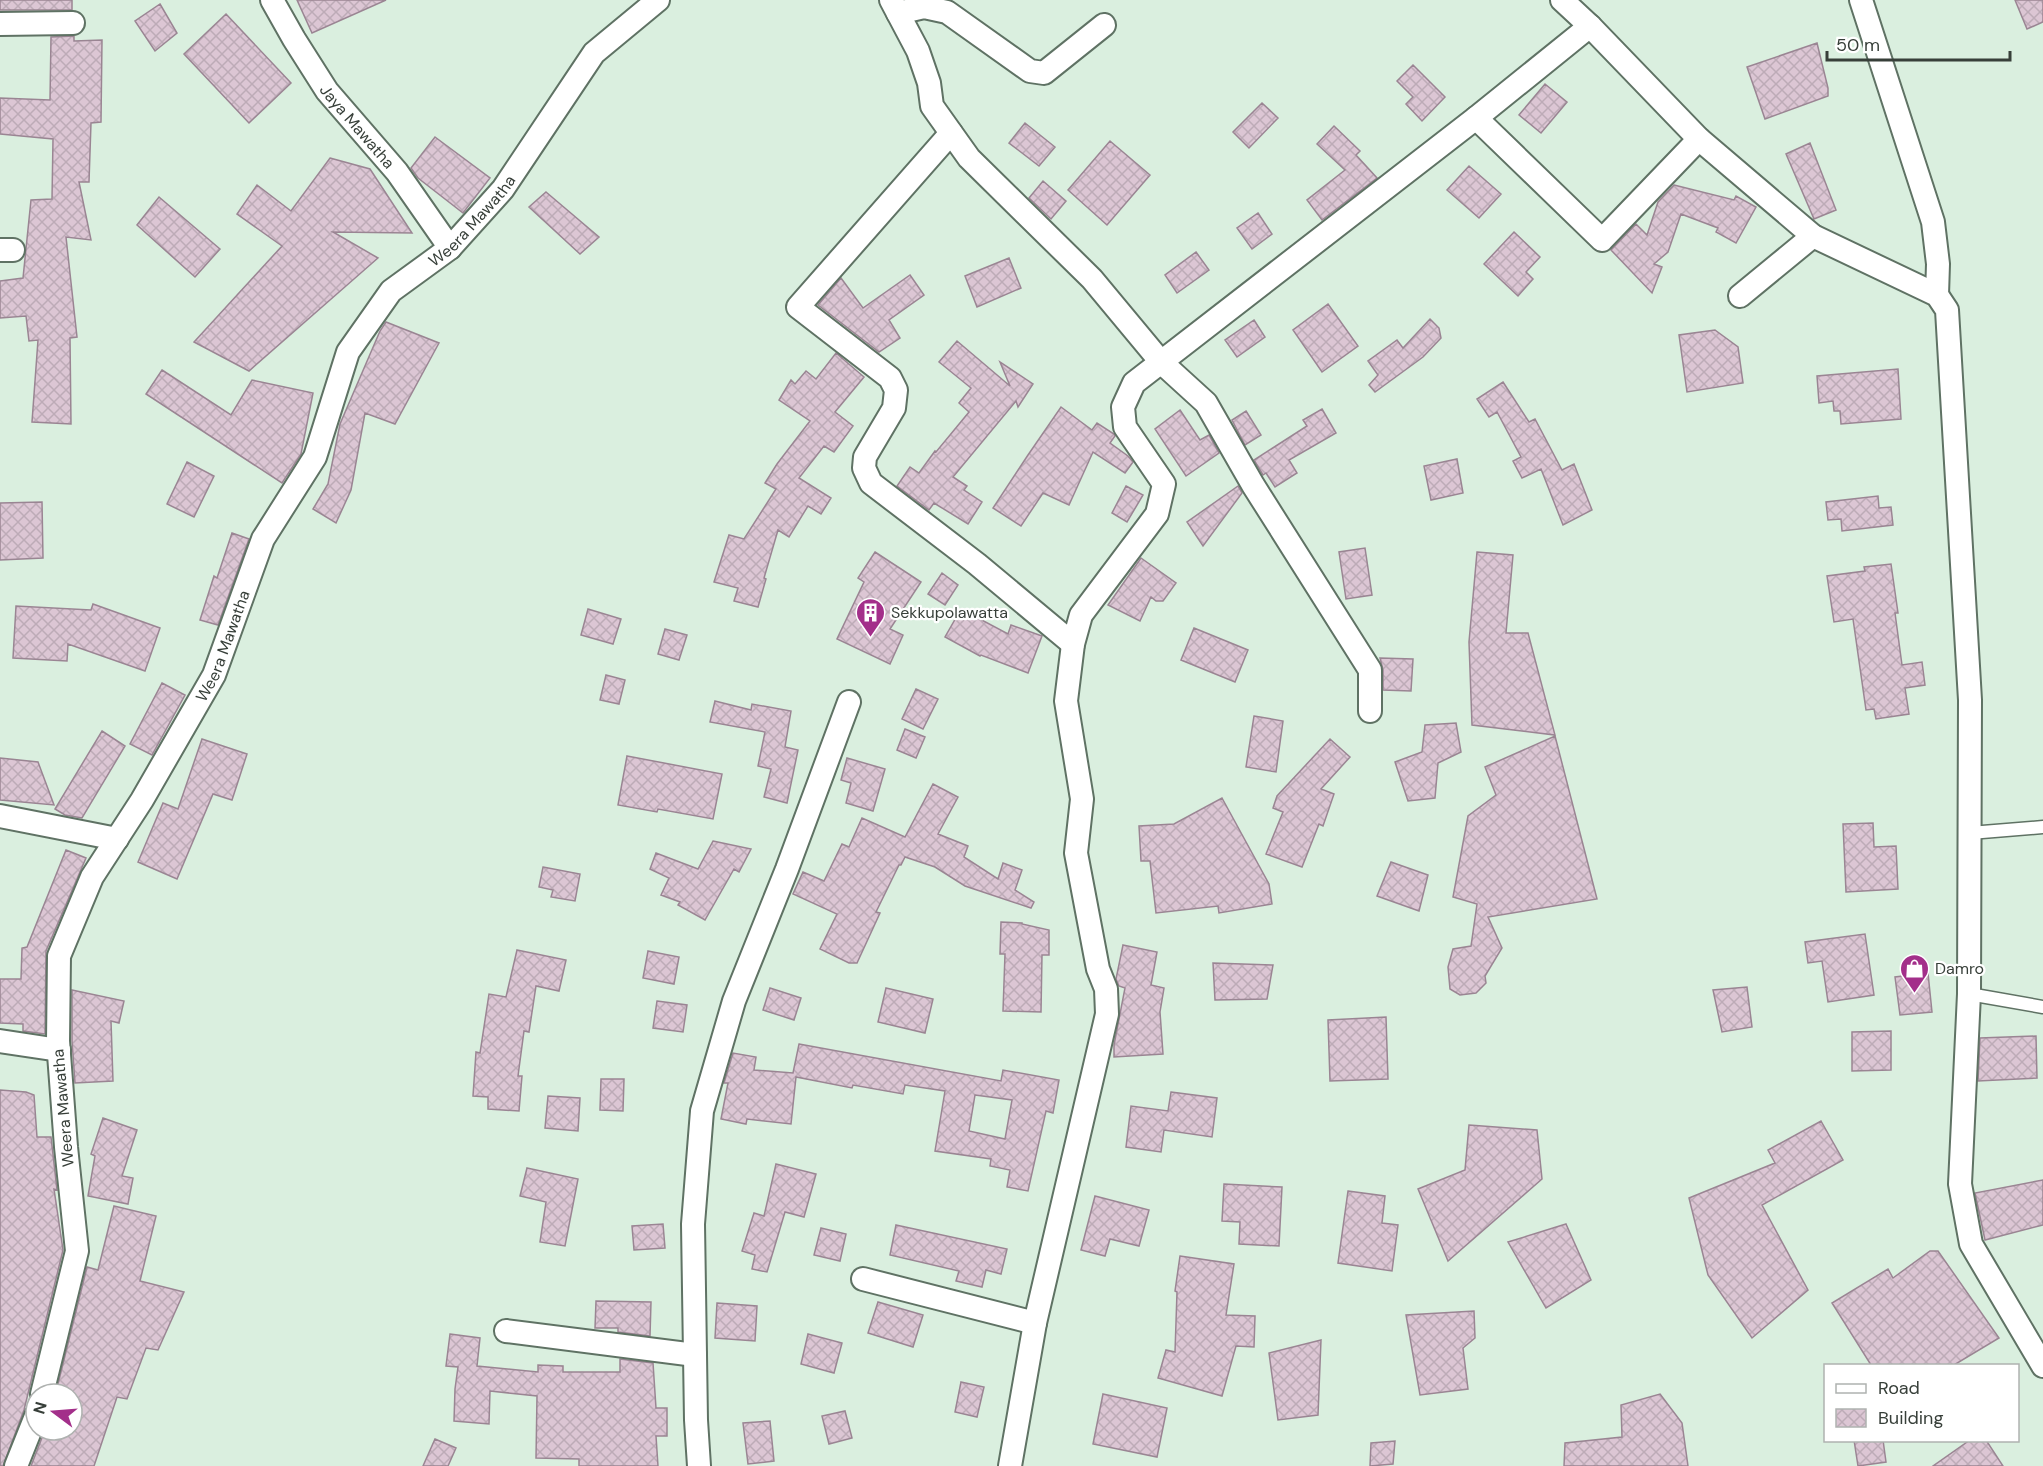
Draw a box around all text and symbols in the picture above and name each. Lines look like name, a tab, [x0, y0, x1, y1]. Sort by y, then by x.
scale bar	[1827, 24, 2010, 62]
text: 50 m	[1836, 33, 1880, 57]
street label: Jaya Mawatha	[315, 81, 400, 173]
street label: Weera Mawatha	[424, 171, 520, 271]
street label: Weera Mawatha	[190, 587, 254, 705]
building icon: Sekkupolawatta	[854, 596, 886, 638]
place label: Sekkupolawatta	[891, 602, 1008, 623]
shop icon: Damro	[1898, 952, 1930, 994]
place label: Damro	[1935, 958, 1984, 979]
street label: Weera Mawatha	[47, 1048, 79, 1168]
legend	[1824, 1364, 2019, 1442]
text: Road	[1878, 1376, 1920, 1400]
north arrow	[24, 1382, 84, 1442]
text: N	[28, 1399, 52, 1417]
text: Building	[1878, 1406, 1943, 1430]

